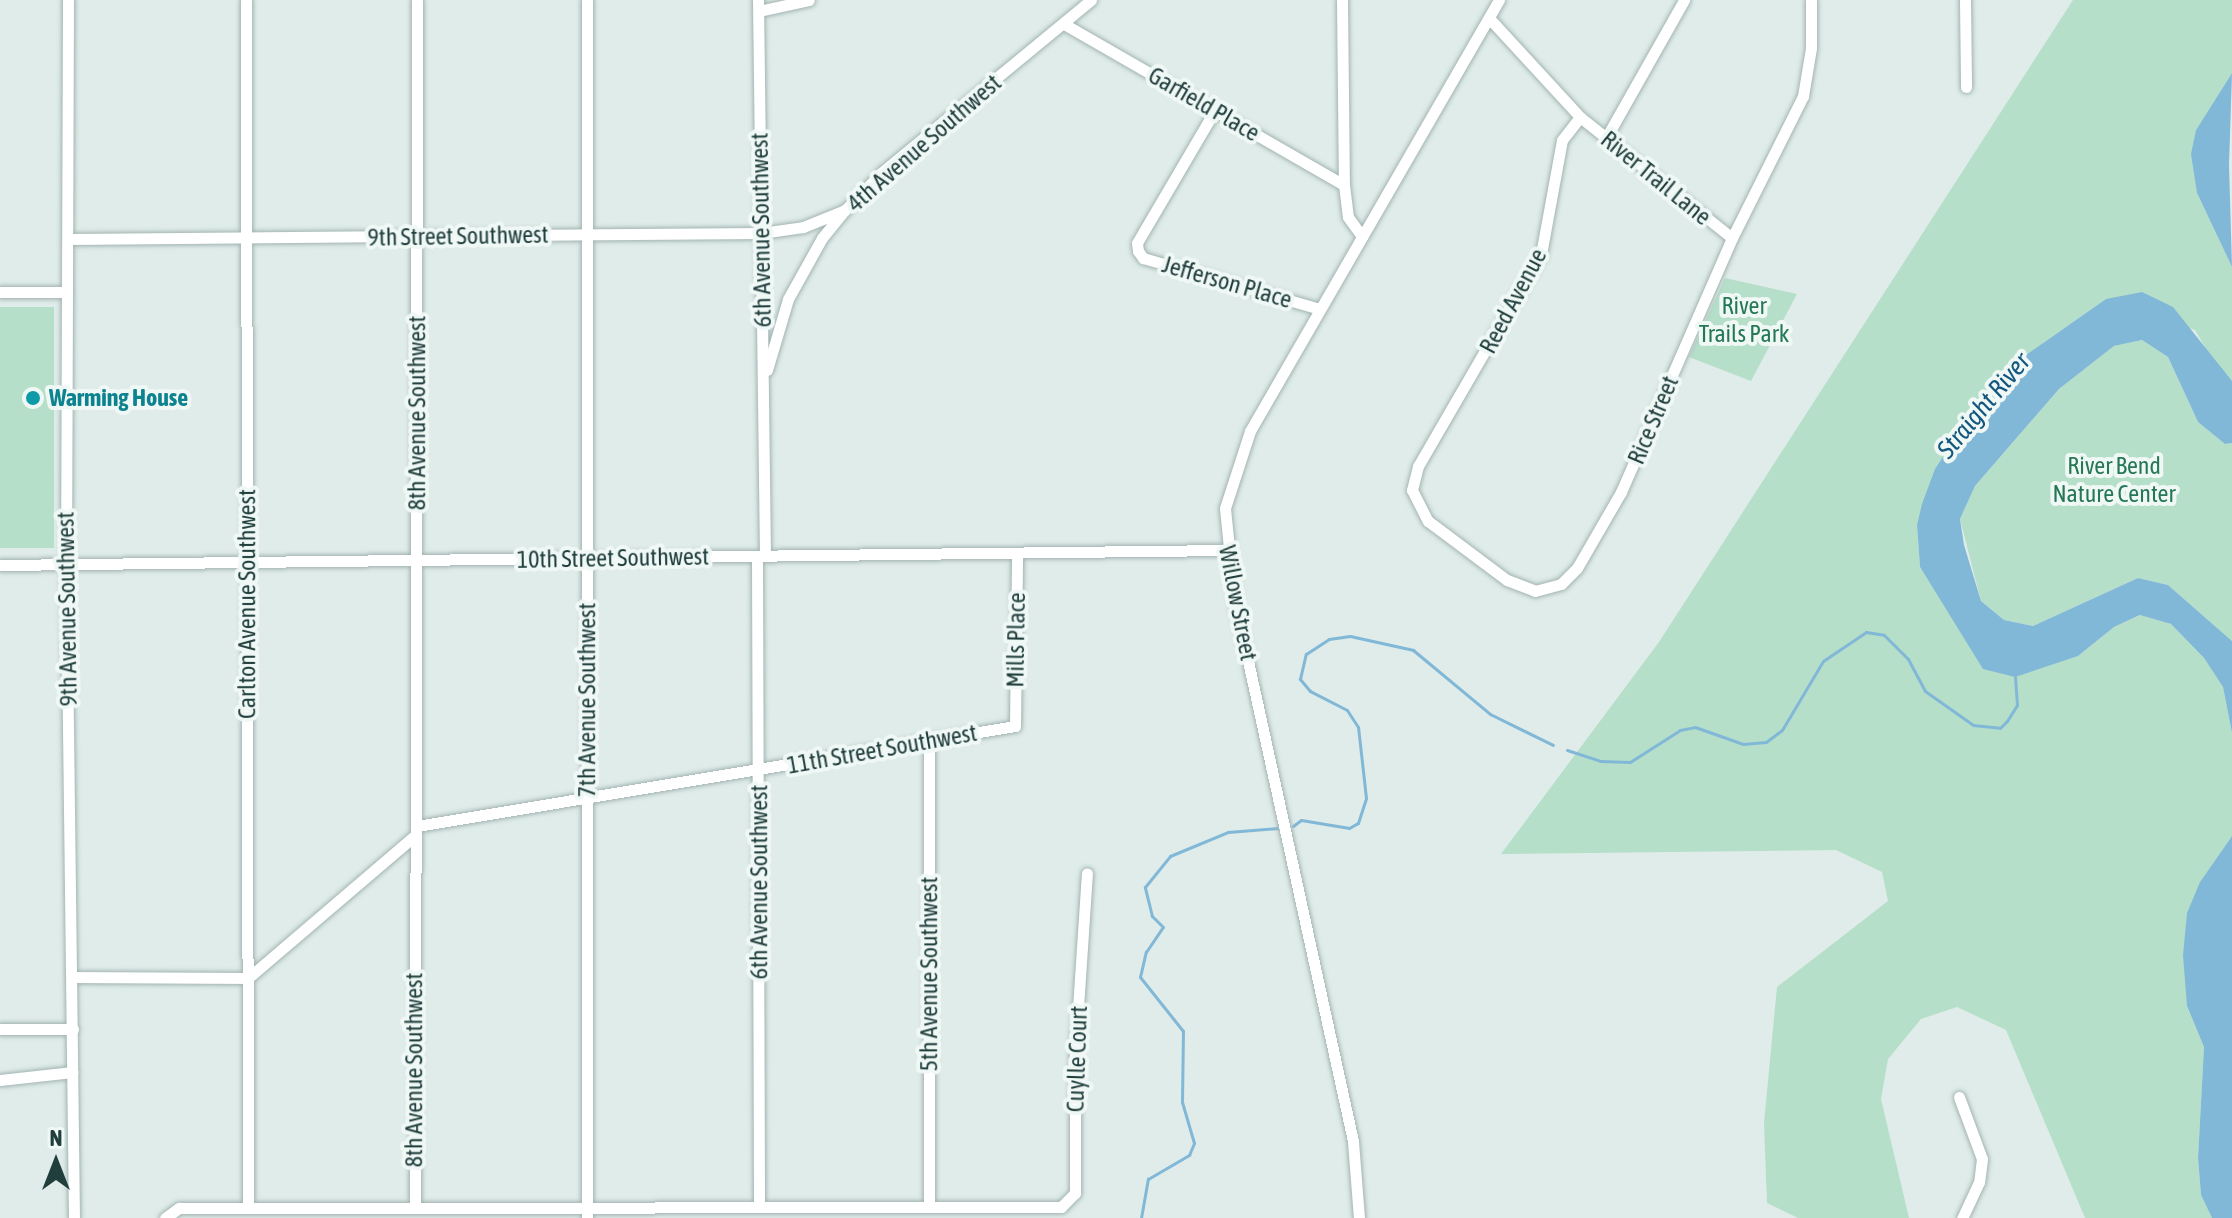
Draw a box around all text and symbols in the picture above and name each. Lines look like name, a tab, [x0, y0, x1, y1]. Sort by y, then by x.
street label: Garfield Place	[1143, 61, 1265, 147]
street label: 4th Avenue Southwest	[841, 68, 1007, 218]
street label: River Trail Lane	[1595, 125, 1717, 231]
street label: 6th Avenue Southwest	[745, 132, 777, 328]
street label: 9th Street Southwest	[367, 220, 549, 252]
street label: Reed Avenue	[1473, 244, 1553, 358]
street label: Jefferson Place	[1159, 250, 1295, 314]
park label: River Trails Park	[1699, 292, 1789, 348]
street label: 8th Avenue Southwest	[403, 316, 431, 510]
water label: Straight River	[1931, 347, 2037, 465]
street label: Rice Street	[1622, 371, 1684, 469]
place label: Warming House	[49, 384, 188, 412]
marker: Warming House	[24, 389, 42, 407]
park label: River Bend Nature Center	[2052, 452, 2176, 508]
street label: Carlton Avenue Southwest	[233, 489, 261, 719]
street label: 9th Avenue Southwest	[51, 511, 83, 707]
street label: 10th Street Southwest	[517, 542, 709, 574]
street label: Willow Street	[1213, 543, 1263, 663]
street label: Mills Place	[1001, 592, 1031, 688]
street label: 7th Avenue Southwest	[573, 603, 601, 797]
street label: 11th Street Southwest	[785, 718, 979, 780]
street label: 6th Avenue Southwest	[745, 785, 773, 979]
street label: 5th Avenue Southwest	[915, 877, 943, 1071]
street label: 8th Avenue Southwest	[400, 973, 428, 1167]
street label: Cuylle Court	[1061, 1005, 1093, 1113]
north arrow	[16, 1122, 96, 1202]
text: N	[50, 1125, 62, 1151]

